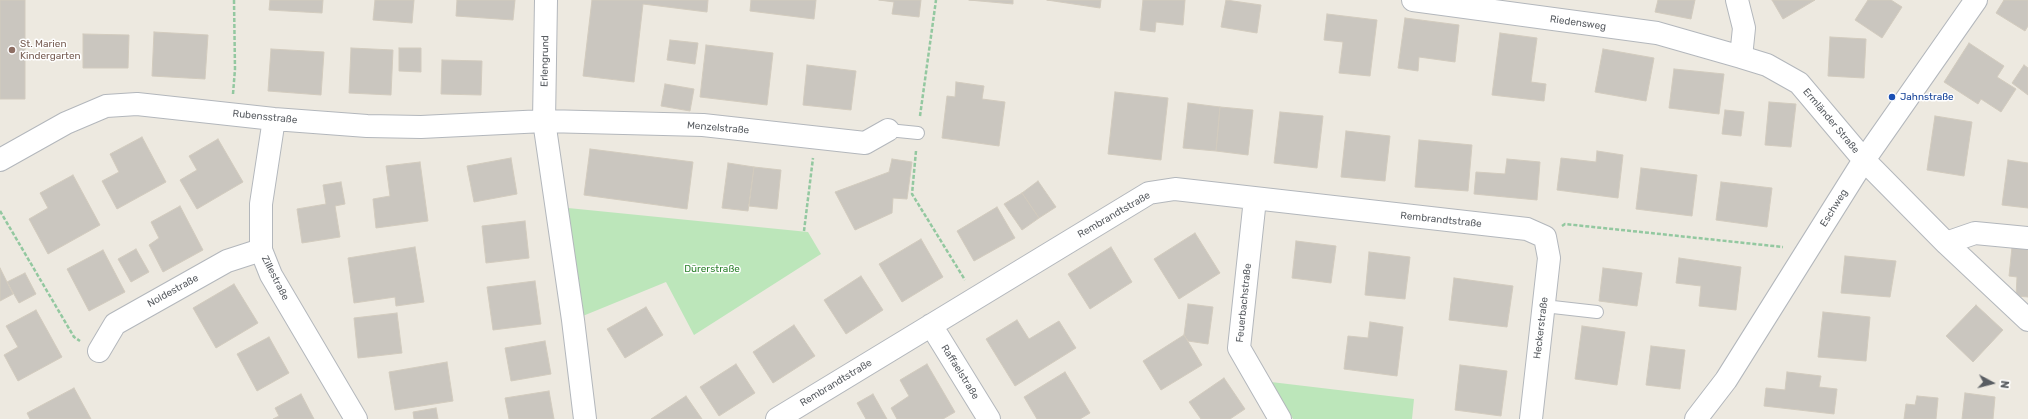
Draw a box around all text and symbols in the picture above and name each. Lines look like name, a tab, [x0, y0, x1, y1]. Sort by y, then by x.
street label: Riedensweg	[1549, 13, 1607, 33]
street label: Erlengrund	[539, 35, 551, 87]
place label: St. Marien Kindergarten	[20, 38, 81, 62]
marker: St. Marien Kindergarten	[7, 45, 17, 55]
street label: Ermländer Straße	[1800, 86, 1862, 156]
place label: Jahnstraße	[1900, 91, 1954, 103]
marker: Jahnstraße	[1887, 92, 1897, 102]
street label: Rubensstraße	[232, 108, 298, 126]
street label: Menzelstraße	[686, 119, 750, 137]
street label: Eschweg	[1818, 187, 1850, 229]
street label: Rembrandtstraße	[1076, 189, 1152, 241]
street label: Rembrandtstraße	[1400, 210, 1482, 230]
street label: Zillestraße	[259, 254, 291, 302]
park label: Dürerstraße	[684, 263, 740, 275]
street label: Feuerbachstraße	[1234, 263, 1254, 343]
street label: Noldestraße	[145, 272, 201, 310]
street label: Heckerstraße	[1531, 296, 1551, 360]
street label: Raffaelstraße	[938, 342, 982, 402]
street label: Rembrandtstraße	[798, 357, 874, 409]
north arrow	[1972, 363, 2012, 403]
text: N	[1997, 380, 2011, 389]

